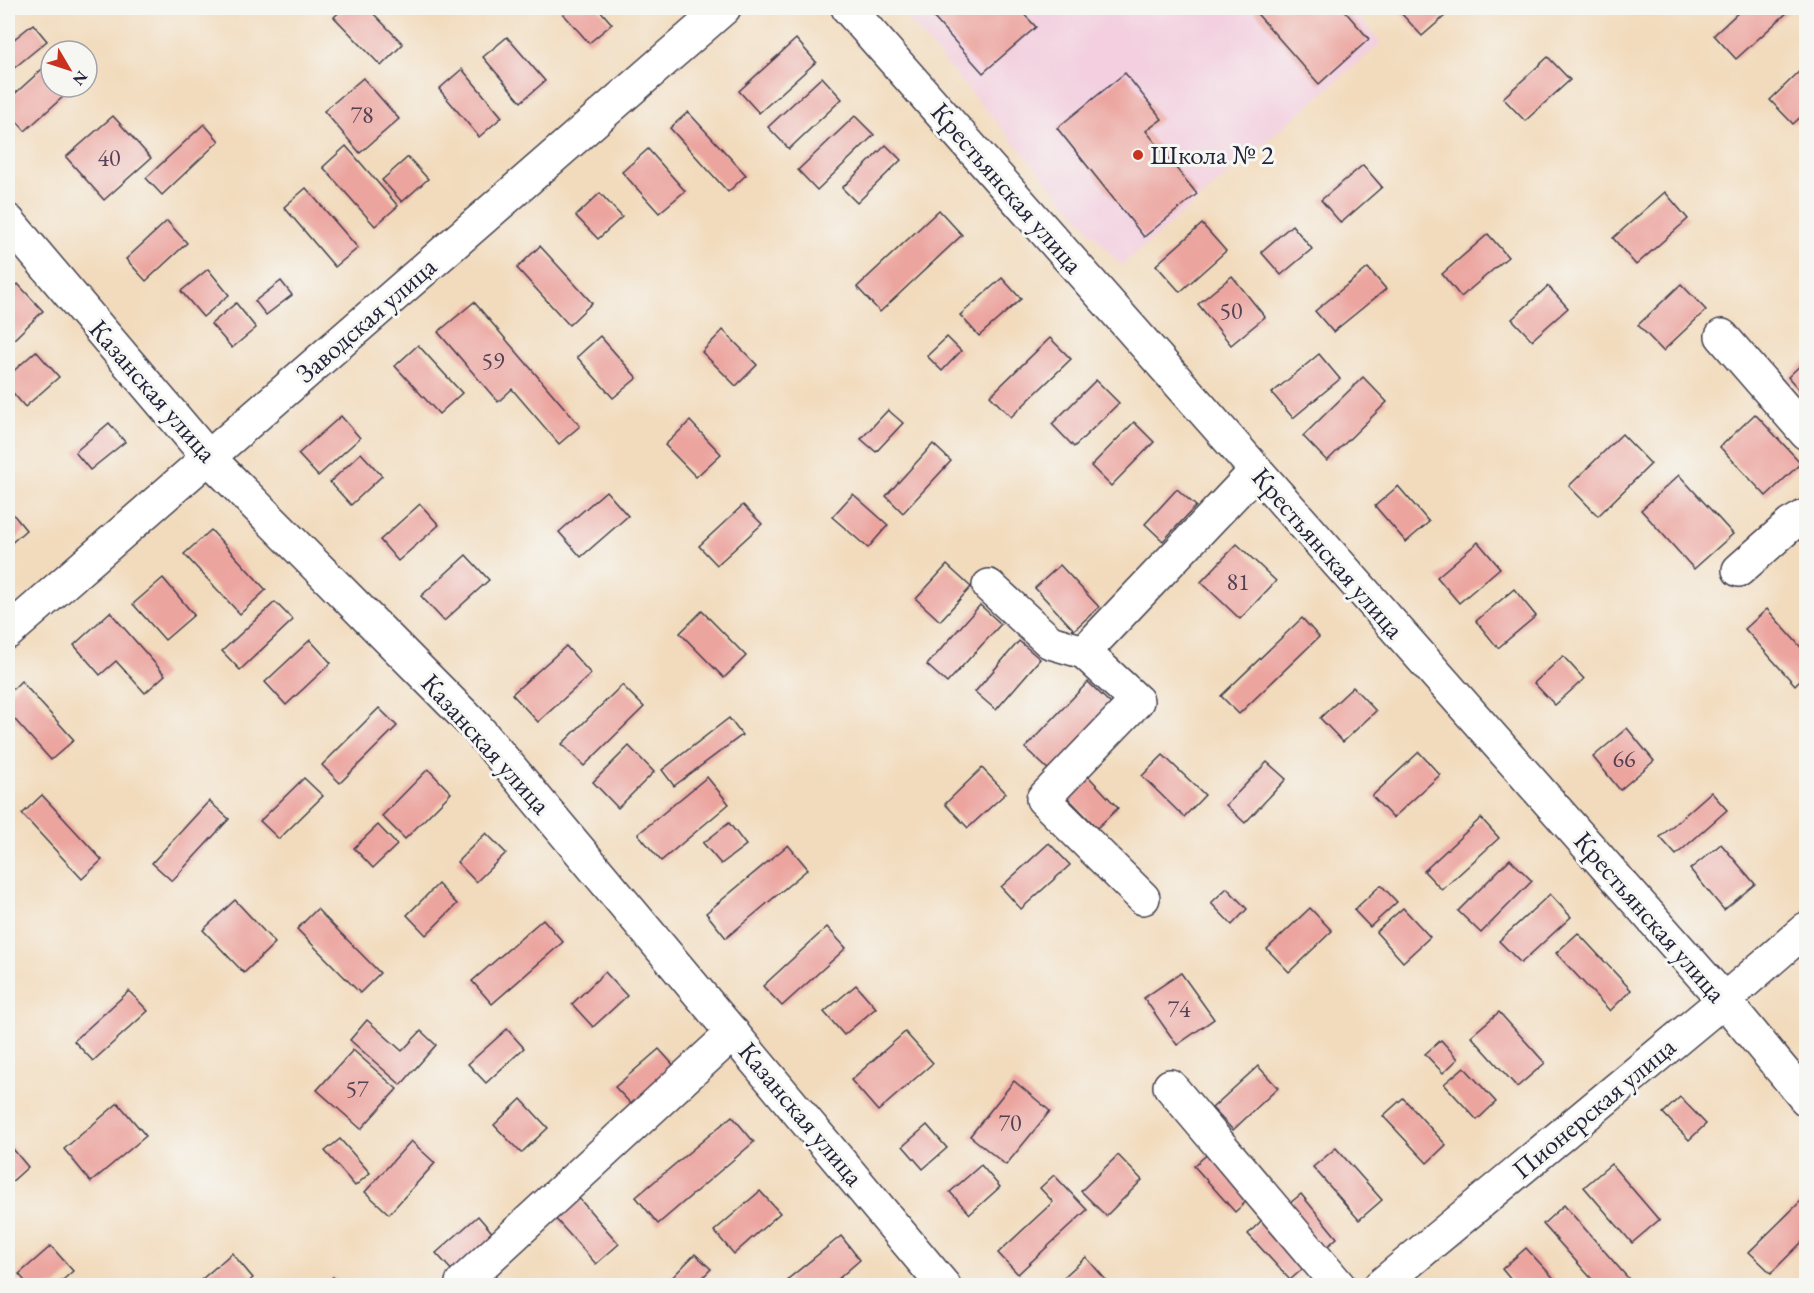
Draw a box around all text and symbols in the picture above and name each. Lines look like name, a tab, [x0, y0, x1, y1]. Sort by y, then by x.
north arrow	[39, 39, 99, 99]
text: N	[68, 66, 93, 90]
street label: Крестьянская улица	[923, 95, 1091, 281]
house number: 78	[350, 99, 374, 130]
place label: Школа № 2	[1150, 137, 1274, 172]
house number: 40	[97, 142, 121, 173]
marker: Школа № 2	[1131, 148, 1145, 162]
street label: Заводская улица	[288, 249, 443, 390]
house number: 50	[1219, 295, 1243, 326]
street label: Казанская улица	[82, 312, 225, 469]
house number: 59	[481, 345, 505, 376]
street label: Крестьянская улица	[1244, 460, 1412, 646]
house number: 81	[1226, 566, 1250, 597]
street label: Казанская улица	[414, 666, 559, 822]
house number: 66	[1612, 743, 1636, 774]
street label: Крестьянская улица	[1566, 824, 1734, 1010]
house number: 74	[1167, 993, 1191, 1024]
street label: Пионерская улица	[1505, 1029, 1683, 1186]
street label: Казанская улица	[731, 1034, 872, 1193]
house number: 57	[345, 1073, 369, 1104]
house number: 70	[998, 1107, 1022, 1138]

